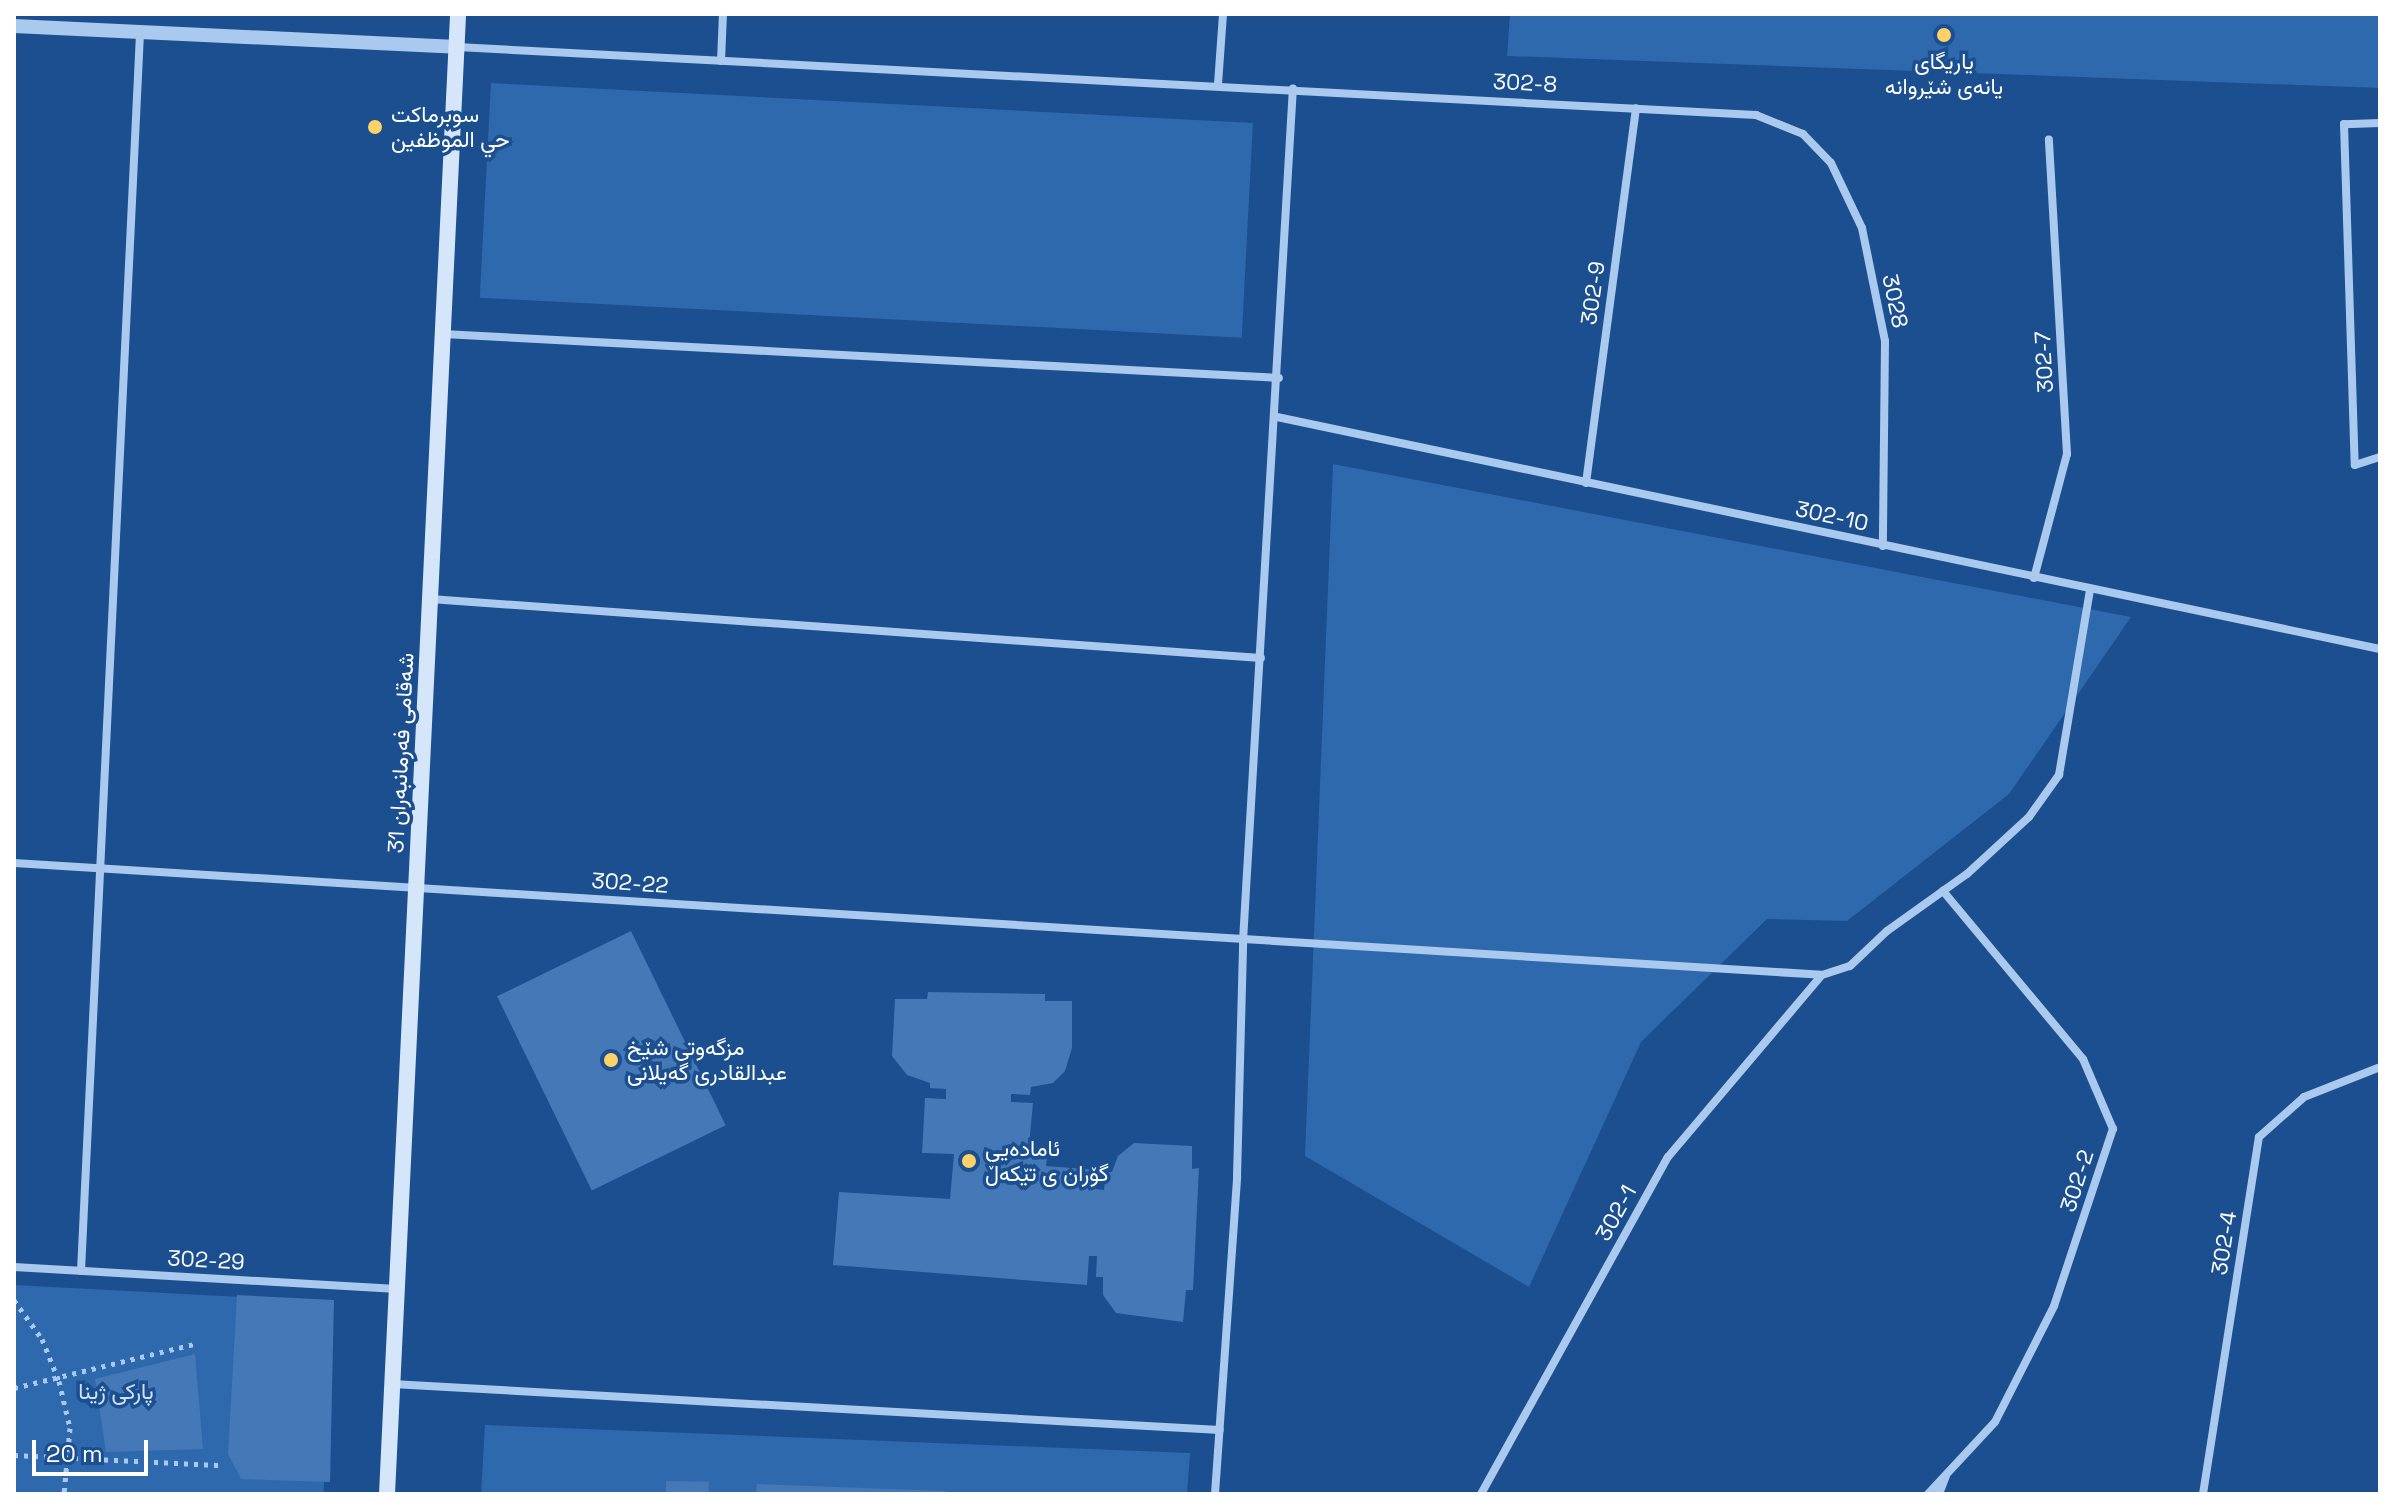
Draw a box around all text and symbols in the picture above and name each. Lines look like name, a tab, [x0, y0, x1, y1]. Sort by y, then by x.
marker: یاریگای یانەی شێروانە	[1935, 26, 1953, 44]
place label: یاریگای یانەی شێروانە	[1885, 48, 2003, 100]
street label: 302-8	[1492, 68, 1558, 98]
place label: سوبرماكت حي الموظفين	[391, 101, 509, 152]
marker: سوبرماكت حي الموظفين	[366, 118, 384, 136]
street label: 302-9	[1575, 259, 1611, 327]
street label: 3028	[1876, 272, 1914, 330]
street label: 302-7	[2029, 330, 2059, 394]
street label: 302-10	[1793, 495, 1871, 537]
street label: شەقامی فەرمانبەران 31	[383, 652, 419, 854]
street label: 302-22	[591, 867, 669, 899]
place label: مزگەوتی شێخ عبدالقادری گەیلانی	[627, 1034, 787, 1086]
marker: مزگەوتی شێخ عبدالقادری گەیلانی	[602, 1051, 620, 1069]
place label: ئامادەیی گۆران ی تێکەڵ	[985, 1135, 1109, 1186]
street label: 302-2	[2055, 1147, 2099, 1215]
marker: ئامادەیی گۆران ی تێکەڵ	[960, 1152, 978, 1170]
street label: 302-1	[1590, 1180, 1642, 1246]
street label: 302-4	[2206, 1209, 2242, 1277]
street label: 302-29	[167, 1245, 245, 1275]
park label: پارکی ژینا	[78, 1379, 154, 1405]
scale bar	[36, 1424, 152, 1474]
text: 20 m	[46, 1438, 103, 1469]

